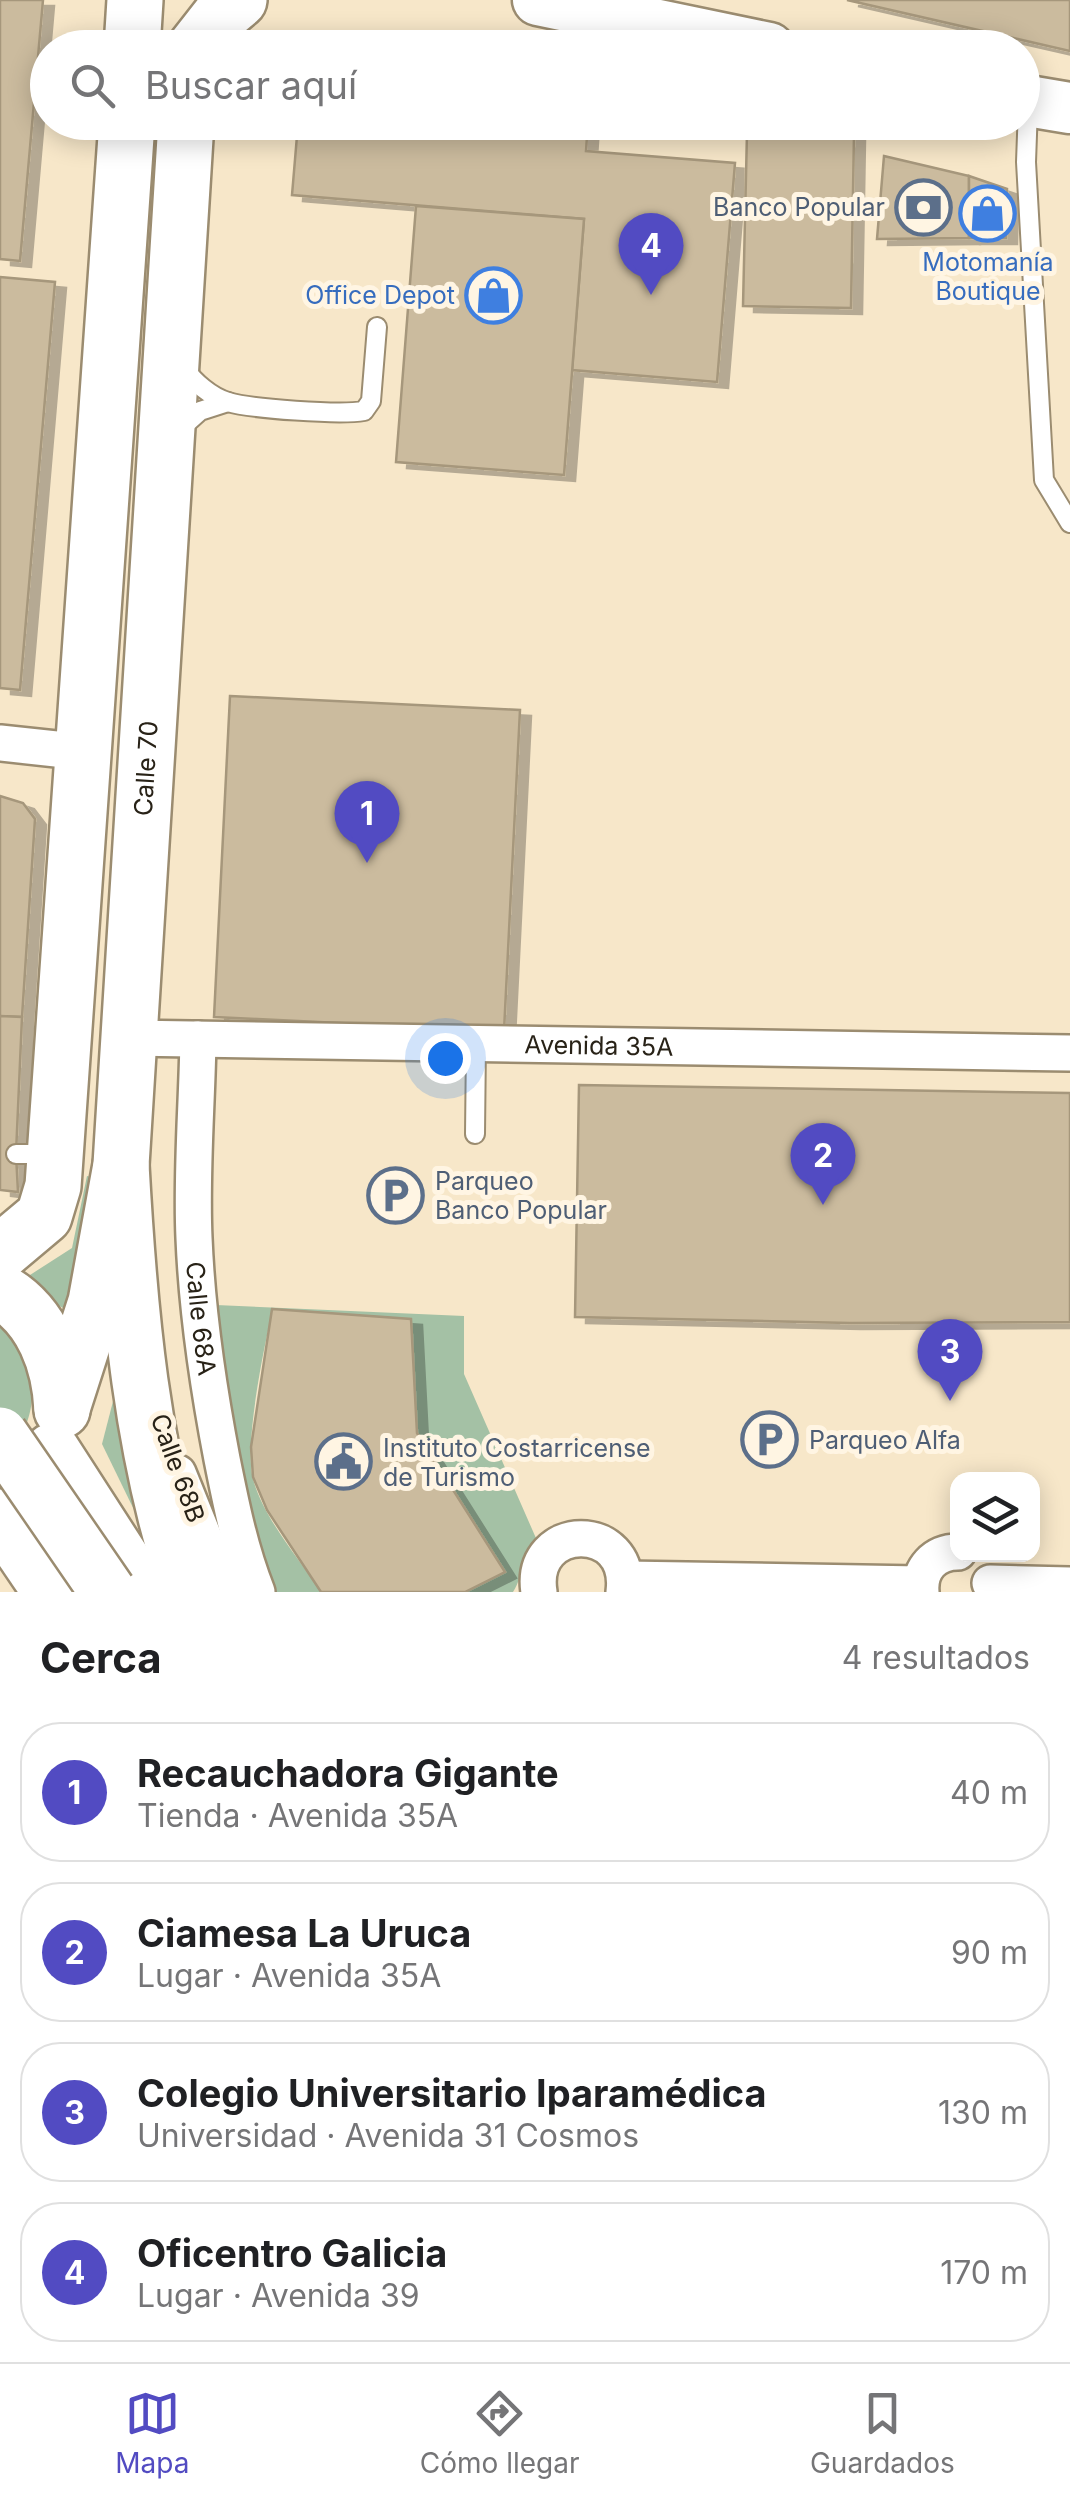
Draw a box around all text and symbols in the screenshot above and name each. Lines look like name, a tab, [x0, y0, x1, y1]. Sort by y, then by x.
search box	[30, 30, 1040, 140]
icon: search	[65, 58, 120, 113]
text: Buscar aquí	[145, 62, 357, 108]
bank icon: Banco Popular	[894, 177, 954, 237]
shop icon: Motomanía Boutique	[958, 183, 1018, 243]
place label: Banco Popular	[713, 192, 885, 222]
pin: 4	[618, 212, 684, 295]
place label: Motomanía Boutique	[922, 247, 1054, 306]
shop icon: Office Depot	[464, 265, 524, 325]
place label: Office Depot	[305, 280, 455, 310]
street label: Calle 70	[128, 720, 164, 817]
pin: 1	[334, 780, 400, 863]
street label: Avenida 35A	[524, 1029, 674, 1062]
your location	[420, 1033, 471, 1084]
pin: 2	[790, 1122, 856, 1205]
parking icon: Parqueo Banco Popular	[366, 1165, 426, 1225]
place label: Parqueo Banco Popular	[435, 1166, 607, 1225]
street label: Calle 68A	[180, 1261, 222, 1377]
pin: 3	[918, 1318, 982, 1401]
street label: Calle 68B	[145, 1410, 211, 1526]
parking icon: Parqueo Alfa	[740, 1410, 800, 1470]
place label: Parqueo Alfa	[809, 1425, 961, 1455]
public building icon: Instituto Costarricense de Turismo	[314, 1432, 374, 1492]
place label: Instituto Costarricense de Turismo	[383, 1433, 651, 1492]
map controls	[950, 1472, 1040, 1562]
button: layers	[950, 1472, 1040, 1562]
text: Cerca	[40, 1632, 162, 1683]
text: 4 resultados	[842, 1638, 1030, 1677]
text: Recauchadora Gigante	[137, 1750, 559, 1796]
text: 1	[68, 1773, 81, 1812]
text: 40 m	[950, 1773, 1028, 1812]
text: Tienda · Avenida 35A	[137, 1796, 458, 1835]
text: Ciamesa La Uruca	[137, 1910, 471, 1956]
text: 2	[64, 1933, 85, 1972]
text: 90 m	[951, 1933, 1028, 1972]
text: Lugar · Avenida 35A	[137, 1956, 441, 1995]
text: Colegio Universitario Iparamédica	[137, 2070, 766, 2116]
text: 3	[64, 2093, 85, 2132]
text: 130 m	[938, 2093, 1028, 2132]
text: Universidad · Avenida 31 Cosmos	[137, 2116, 639, 2155]
text: Oficentro Galicia	[137, 2230, 447, 2276]
text: 4	[64, 2253, 85, 2292]
text: 170 m	[940, 2253, 1028, 2292]
text: Lugar · Avenida 39	[137, 2276, 420, 2315]
tab: Mapa	[115, 2386, 189, 2480]
tab: Cómo llegar	[420, 2386, 580, 2480]
tab: Guardados	[810, 2386, 955, 2480]

